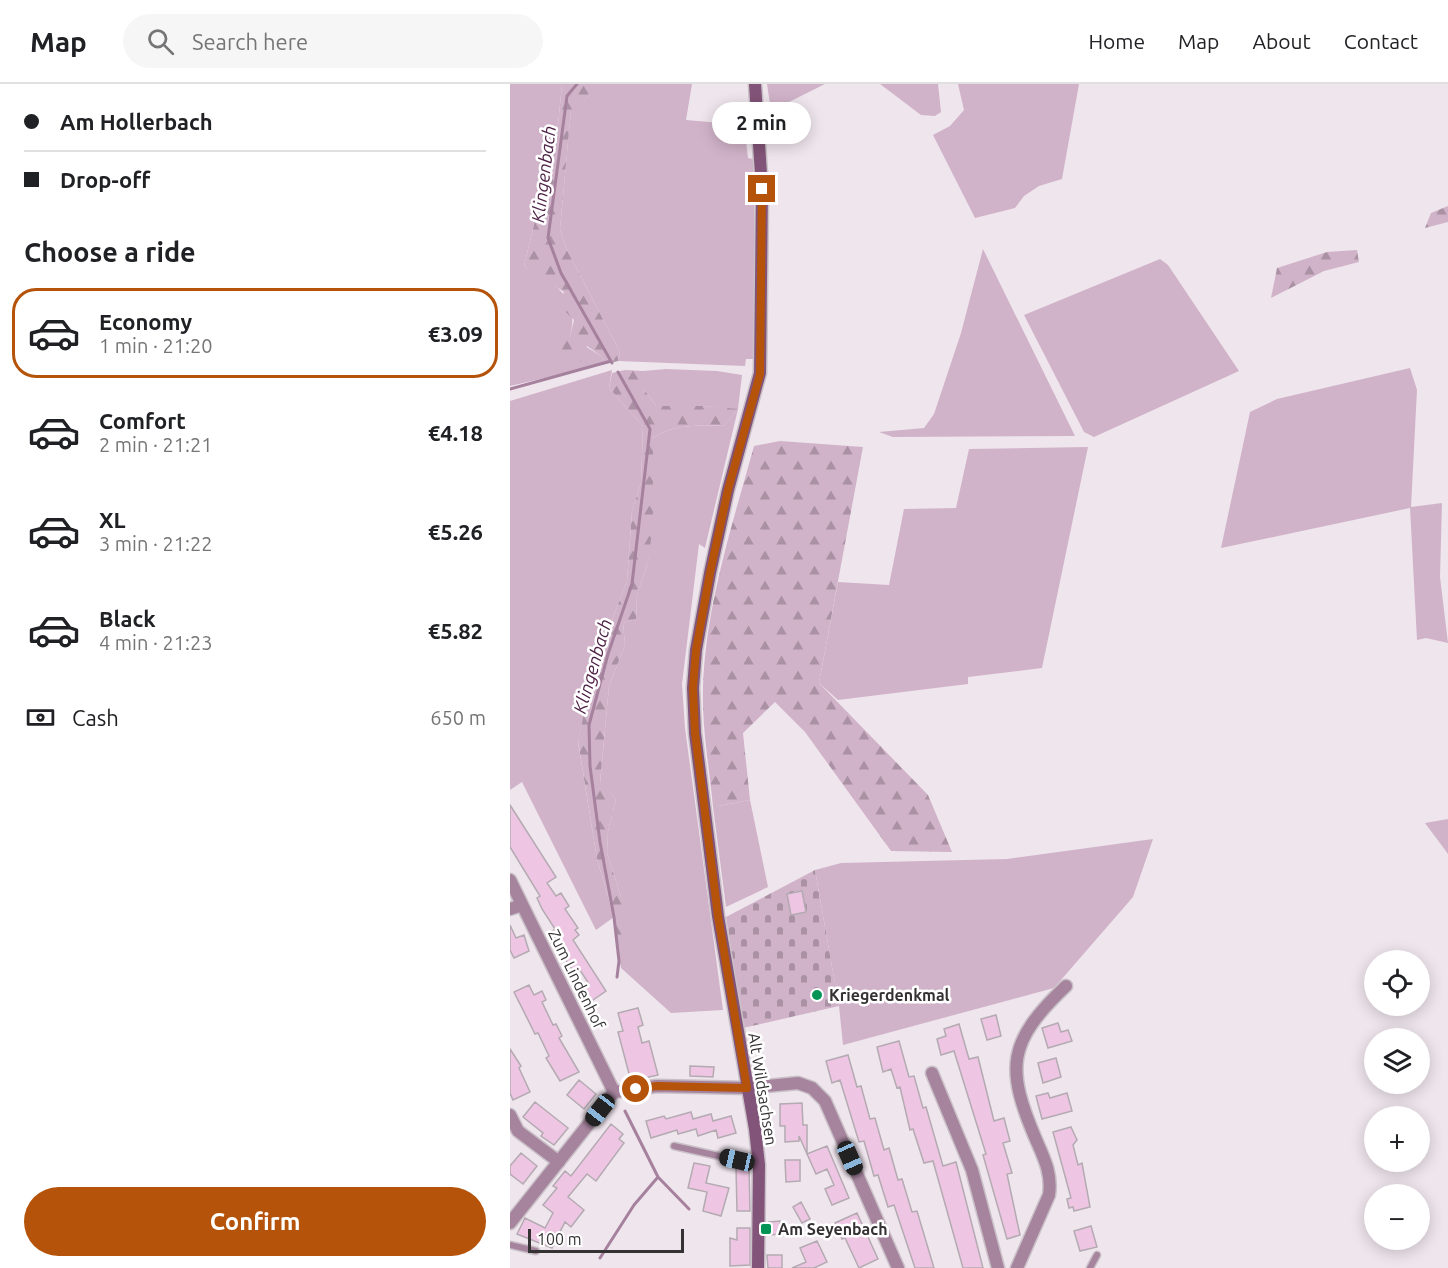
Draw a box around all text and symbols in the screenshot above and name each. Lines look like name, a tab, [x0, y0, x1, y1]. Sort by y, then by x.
search box	[123, 14, 543, 68]
icon: search	[144, 25, 177, 58]
text: Map	[30, 26, 87, 57]
text: Search here	[192, 29, 308, 54]
text: Home	[1088, 29, 1145, 53]
text: Map	[1178, 29, 1219, 53]
text: About	[1252, 29, 1311, 53]
text: Contact	[1344, 29, 1418, 53]
callout: 2 min	[712, 102, 812, 144]
text: Am Hollerbach	[60, 109, 213, 134]
text: 2 min	[736, 111, 787, 134]
water label: Klingenbach	[527, 124, 559, 224]
text: Drop-off	[60, 167, 150, 192]
route end	[748, 175, 775, 202]
text: Choose a ride	[24, 237, 196, 267]
icon: car	[27, 306, 81, 360]
text: Economy	[99, 309, 192, 334]
text: €3.09	[428, 321, 483, 346]
text: 1 min · 21:20	[99, 334, 213, 357]
icon: car	[27, 405, 81, 459]
text: Comfort	[99, 408, 186, 433]
text: €4.18	[428, 420, 483, 445]
text: 2 min · 21:21	[99, 433, 213, 456]
icon: car	[27, 504, 81, 558]
text: XL	[99, 507, 126, 532]
text: €5.26	[428, 519, 483, 544]
text: 3 min · 21:22	[99, 532, 213, 555]
icon: car	[27, 603, 81, 657]
text: Black	[99, 606, 156, 631]
water label: Klingenbach	[569, 616, 615, 716]
text: €5.82	[428, 618, 483, 643]
text: 4 min · 21:23	[99, 631, 213, 654]
icon: cash	[24, 701, 57, 734]
text: Cash	[72, 705, 119, 730]
text: 650 m	[430, 706, 486, 729]
street label: Zum Lindenhof	[545, 926, 609, 1033]
map controls	[1364, 950, 1430, 1250]
button: locate	[1364, 950, 1430, 1016]
place label: Kriegerdenkmal	[829, 986, 950, 1004]
marker: Kriegerdenkmal	[810, 988, 824, 1002]
button: layers	[1364, 1028, 1430, 1094]
street label: Alt Wildsachsen	[745, 1031, 781, 1147]
route start	[622, 1075, 649, 1102]
car	[582, 1090, 618, 1130]
button: +	[1364, 1106, 1430, 1172]
car	[834, 1138, 866, 1178]
car	[717, 1147, 757, 1173]
button: −	[1364, 1184, 1430, 1250]
button: Confirm	[24, 1187, 486, 1256]
place label: Am Seyenbach	[778, 1220, 888, 1238]
marker: Am Seyenbach	[759, 1222, 773, 1236]
scale bar	[528, 1226, 684, 1254]
text: 100 m	[537, 1230, 582, 1248]

